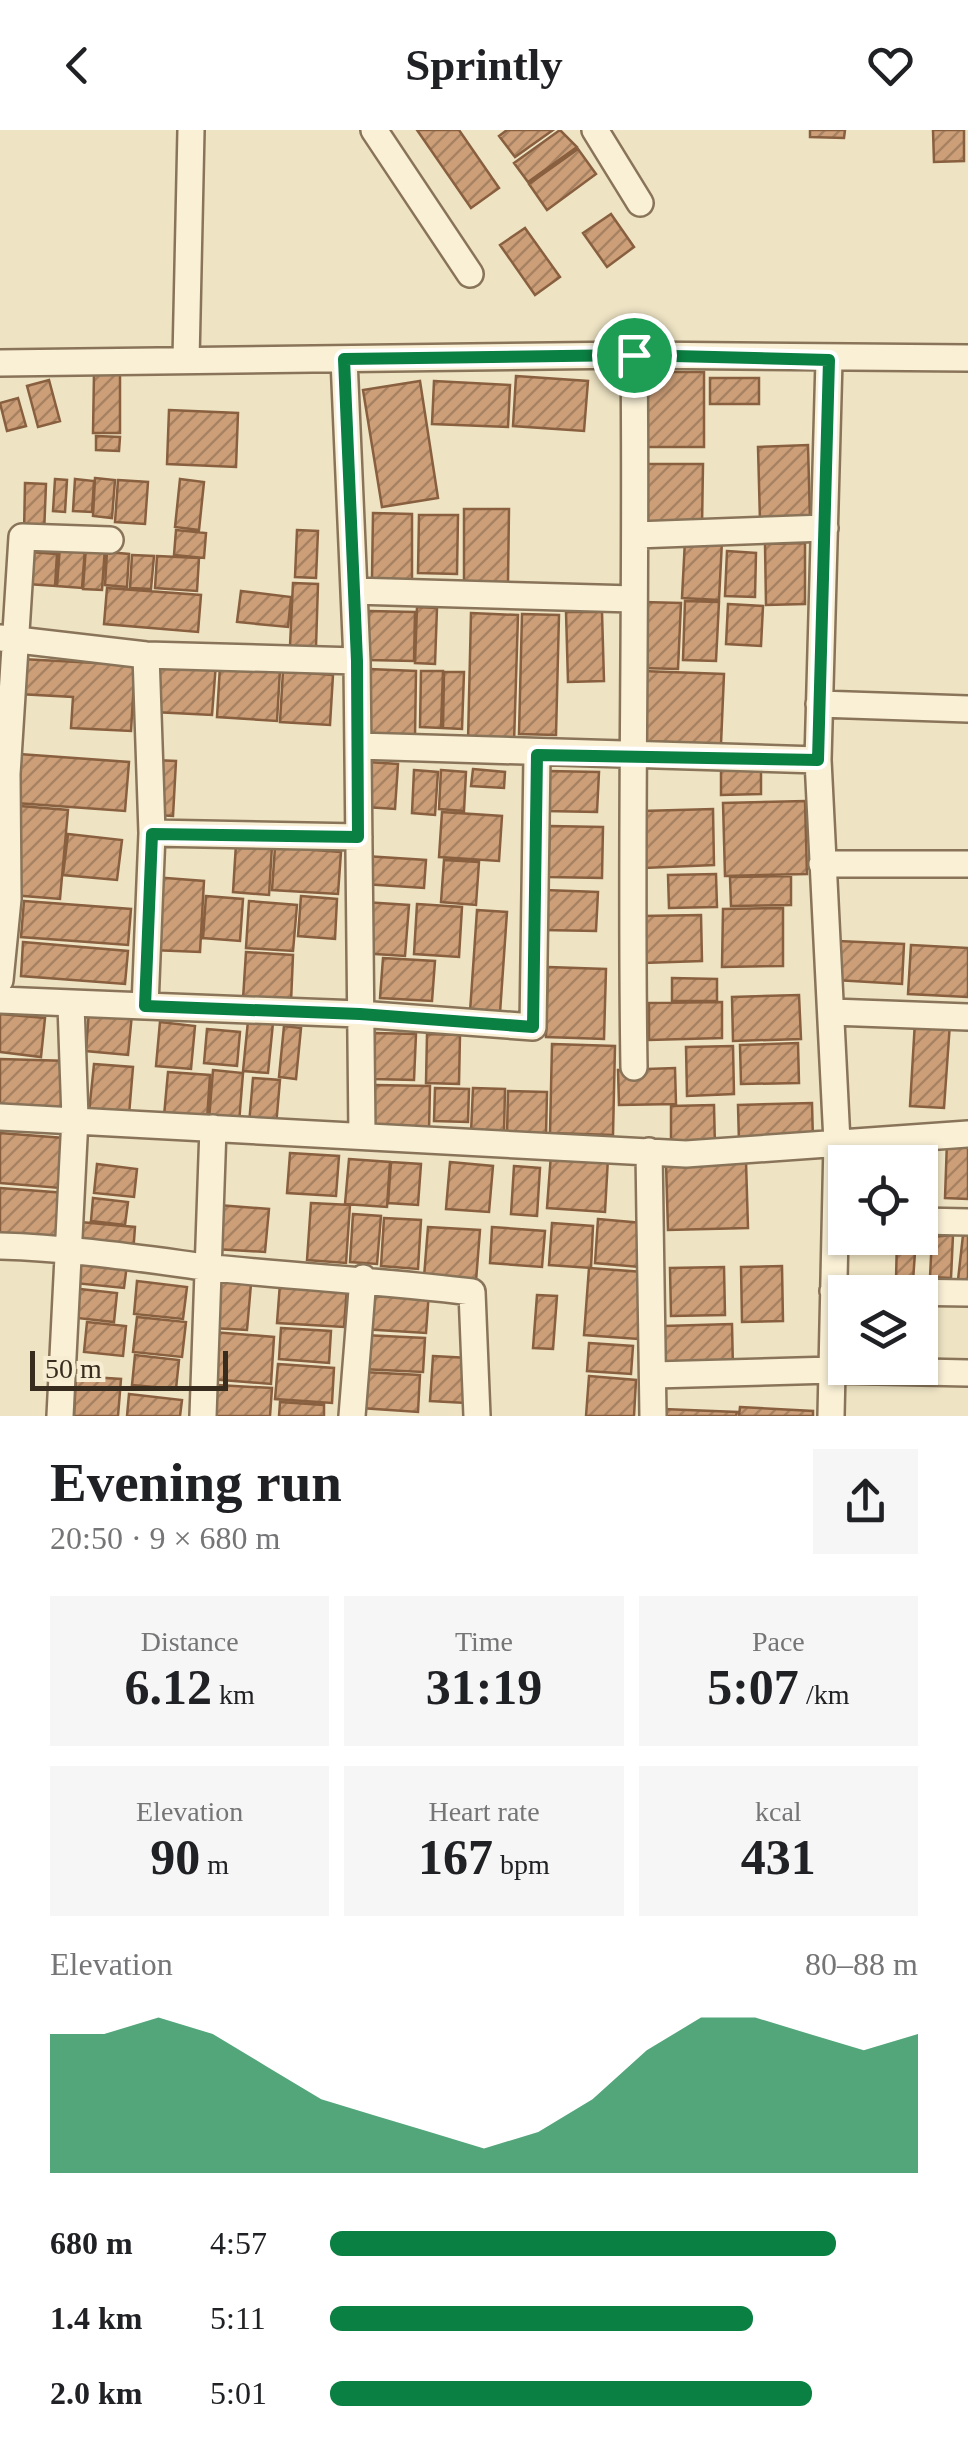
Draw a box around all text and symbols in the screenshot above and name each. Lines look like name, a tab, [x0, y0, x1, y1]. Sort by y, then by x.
icon: back	[50, 38, 105, 93]
icon: heart	[863, 38, 918, 93]
text: Sprintly	[405, 40, 563, 90]
pin	[592, 313, 677, 398]
icon: arrive	[607, 328, 662, 383]
map controls	[828, 1145, 938, 1385]
button: locate	[828, 1145, 938, 1255]
button: layers	[828, 1275, 938, 1385]
scale bar	[30, 1346, 228, 1390]
text: 50 m	[45, 1353, 102, 1384]
button: share	[813, 1449, 918, 1554]
text: Evening run	[50, 1452, 342, 1513]
text: 20:50 · 9 × 680 m	[50, 1520, 280, 1556]
text: Distance	[141, 1626, 239, 1657]
text: Time	[455, 1626, 513, 1657]
text: Pace	[752, 1626, 805, 1657]
text: 6.12	[125, 1659, 212, 1715]
text: 31:19	[426, 1659, 542, 1715]
text: 5:07	[707, 1659, 799, 1715]
text: km	[212, 1679, 255, 1710]
text: /km	[799, 1679, 849, 1710]
text: Elevation	[136, 1796, 243, 1827]
text: Heart rate	[428, 1796, 540, 1827]
text: kcal	[755, 1796, 802, 1827]
text: 90	[150, 1829, 200, 1885]
text: 167	[418, 1829, 493, 1885]
text: 431	[741, 1829, 816, 1885]
text: m	[200, 1849, 229, 1880]
text: bpm	[493, 1849, 550, 1880]
text: Elevation	[50, 1946, 173, 1982]
text: 80–88 m	[805, 1946, 918, 1982]
text: 680 m	[50, 2225, 133, 2261]
text: 4:57	[210, 2225, 267, 2261]
text: 1.4 km	[50, 2300, 142, 2336]
text: 5:11	[210, 2300, 266, 2336]
text: 2.0 km	[50, 2375, 142, 2411]
text: 5:01	[210, 2375, 267, 2411]

